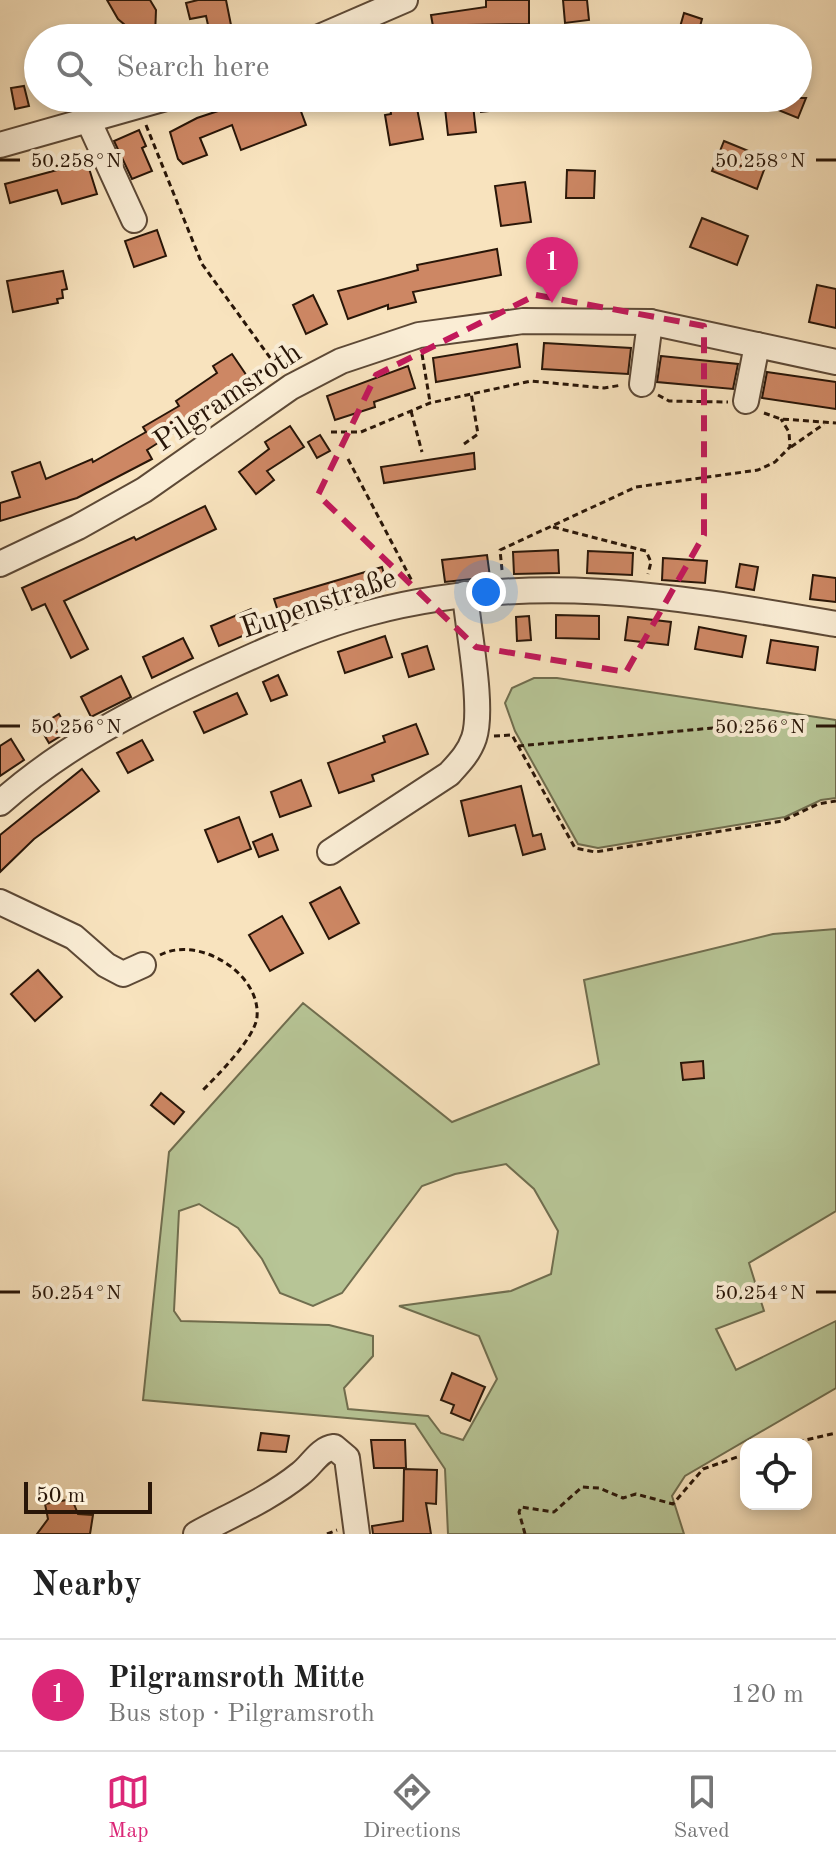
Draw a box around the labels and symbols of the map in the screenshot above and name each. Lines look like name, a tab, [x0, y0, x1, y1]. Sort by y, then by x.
text: 50.258°N	[31, 152, 121, 172]
text: 50.258°N	[715, 152, 805, 172]
pin: 1	[526, 237, 578, 303]
street label: Pilgramsroth	[149, 337, 307, 458]
street label: Eupenstraße	[237, 563, 400, 645]
your location	[466, 572, 506, 612]
text: 50.256°N	[31, 718, 121, 738]
text: 50.256°N	[715, 718, 805, 738]
text: 50.254°N	[31, 1284, 121, 1304]
text: 50.254°N	[715, 1284, 805, 1304]
scale bar	[24, 1478, 152, 1514]

